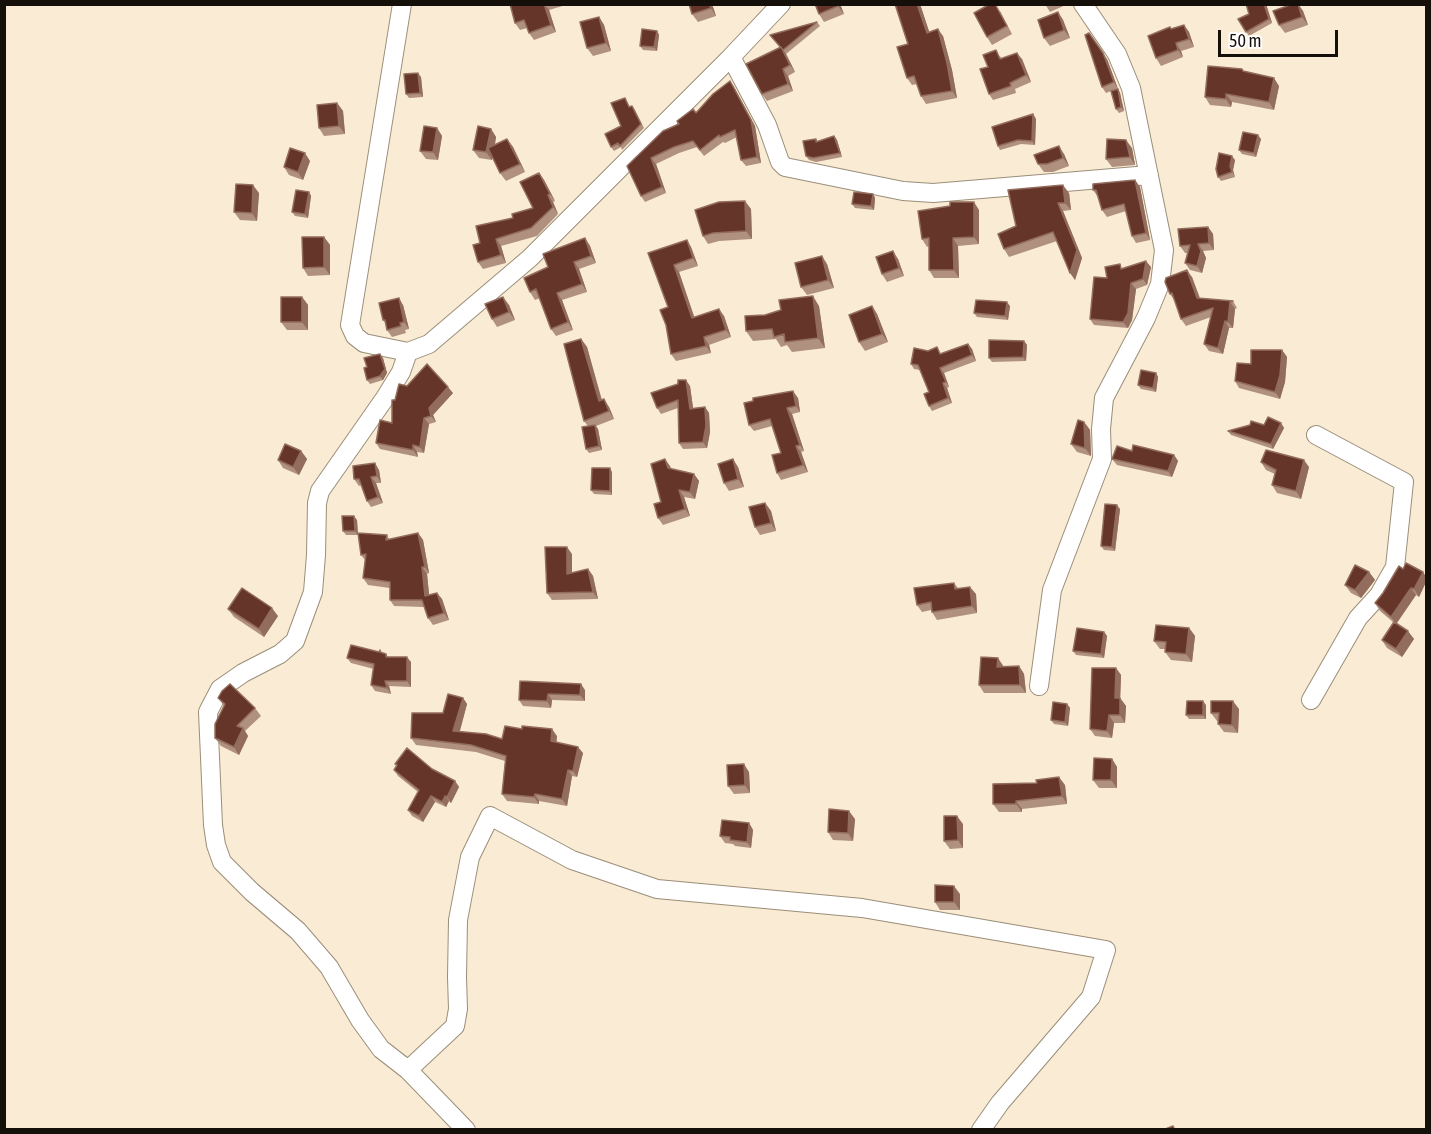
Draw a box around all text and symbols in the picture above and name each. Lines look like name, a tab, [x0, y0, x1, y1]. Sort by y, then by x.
scale bar	[1221, 18, 1341, 56]
text: 50 m	[1229, 30, 1261, 51]

